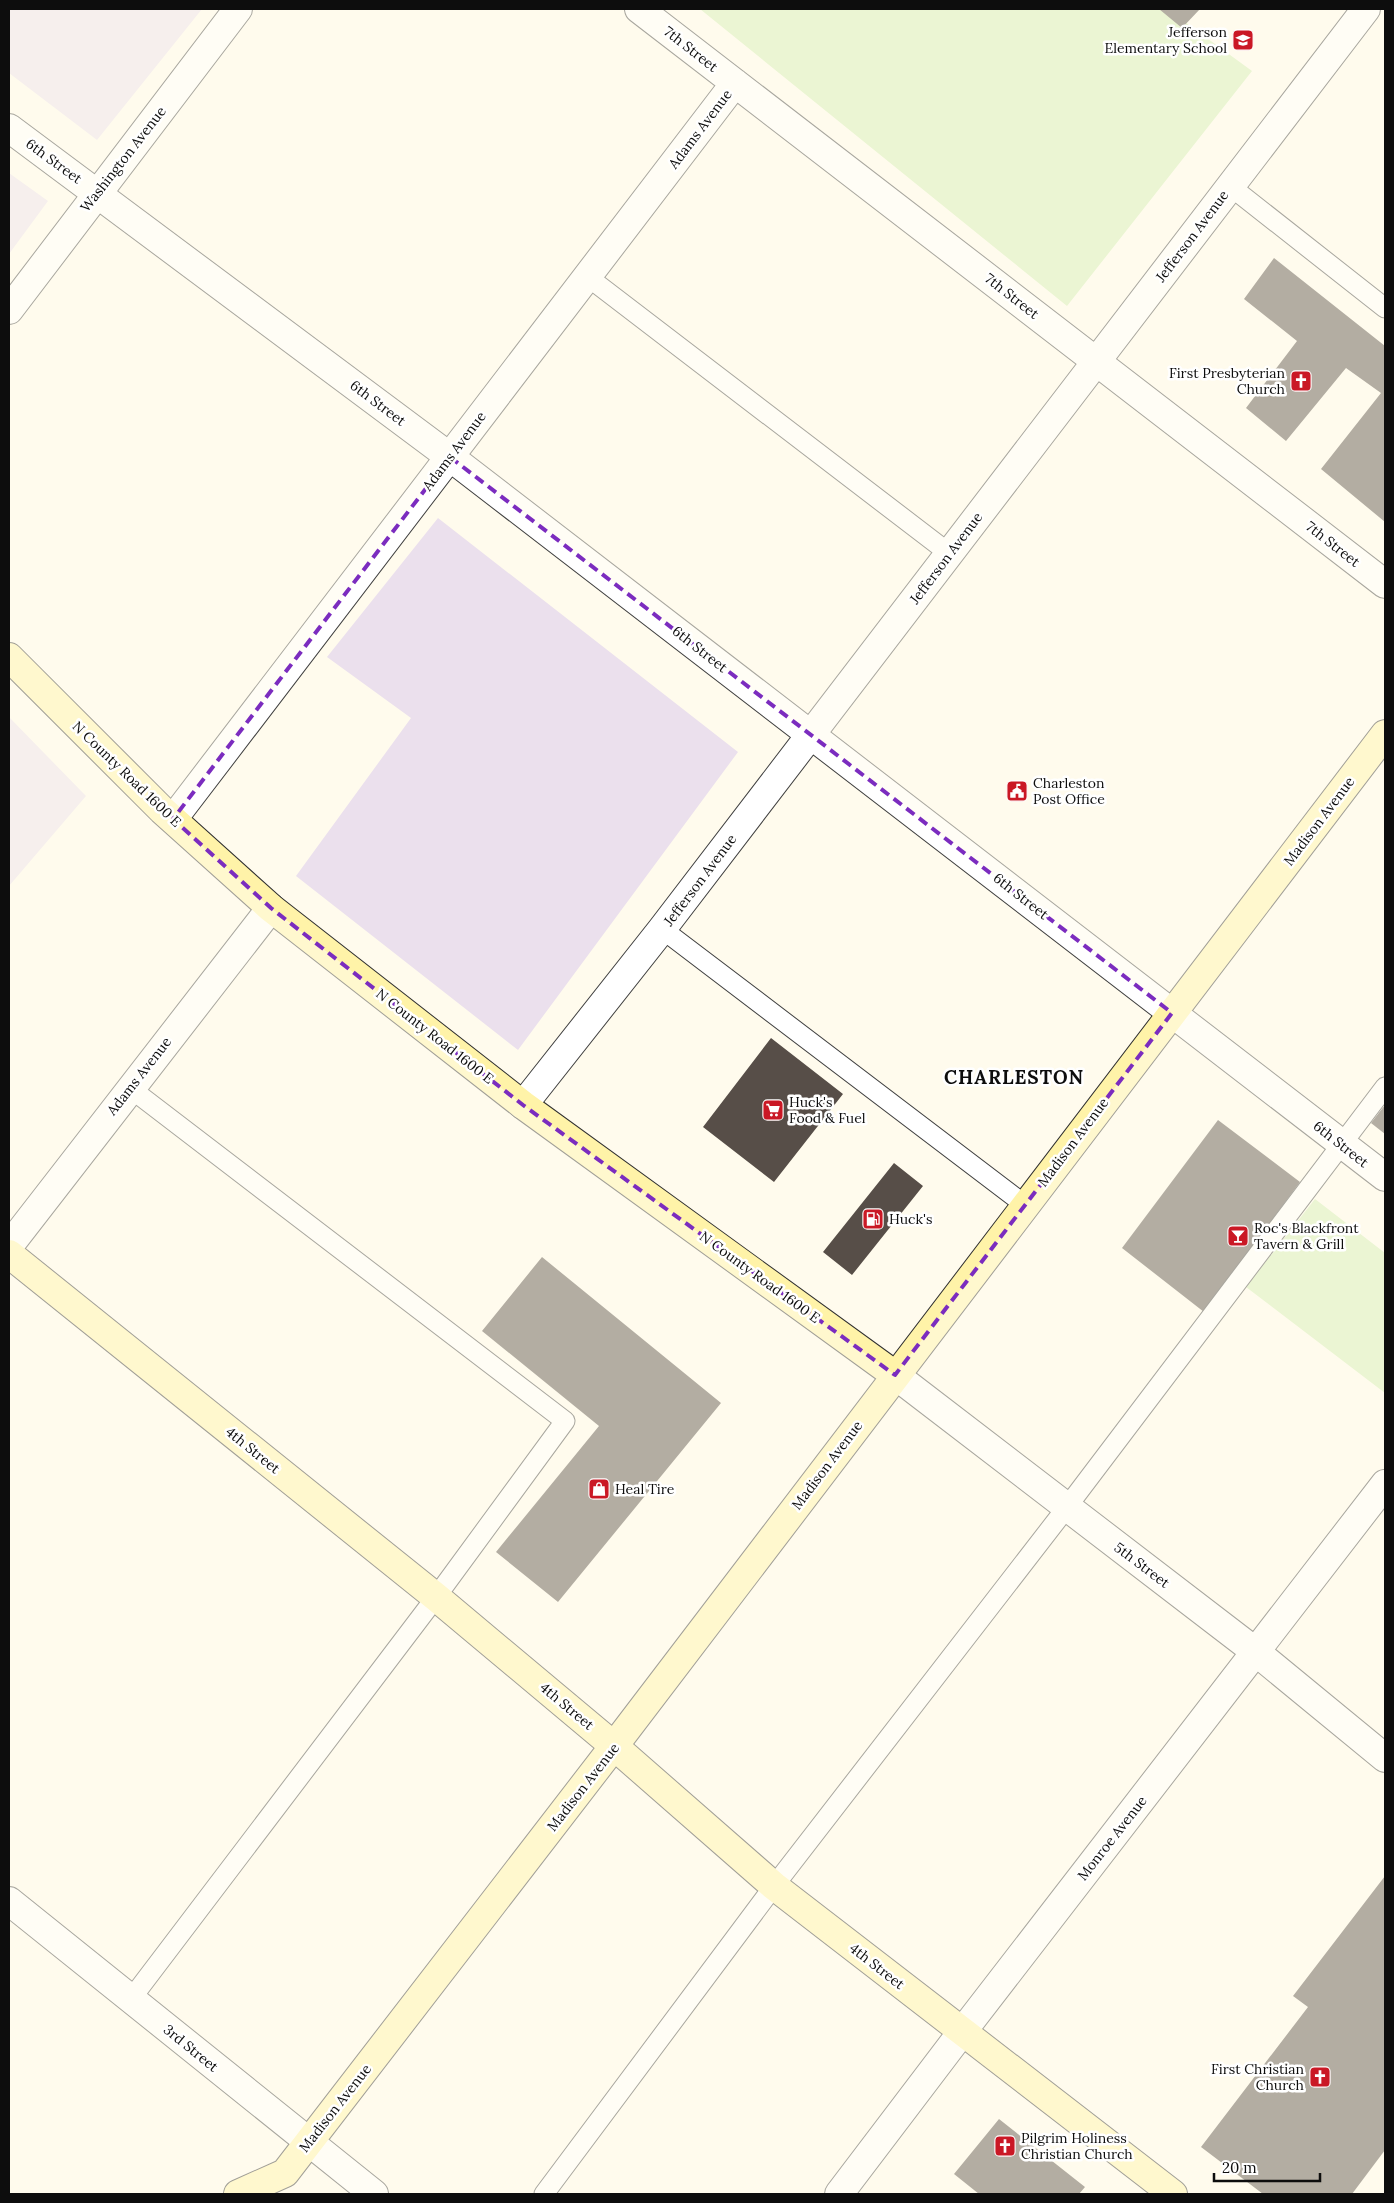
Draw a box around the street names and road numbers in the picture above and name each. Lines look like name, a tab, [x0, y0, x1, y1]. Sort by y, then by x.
street label: 7th Street	[660, 22, 722, 76]
street label: Adams Avenue	[664, 85, 736, 173]
street label: Washington Avenue	[76, 102, 170, 215]
street label: 6th Street	[22, 135, 86, 188]
street label: Jefferson Avenue	[1151, 186, 1233, 286]
street label: 7th Street	[981, 269, 1043, 323]
street label: 6th Street	[347, 376, 410, 430]
street label: Adams Avenue	[418, 407, 490, 495]
street label: Jefferson Avenue	[905, 508, 987, 608]
street label: 7th Street	[1302, 517, 1364, 571]
street label: 6th Street	[669, 622, 732, 677]
street label: N County Road 1600 E	[69, 717, 186, 831]
street label: Madison Avenue	[1280, 773, 1359, 869]
street label: Jefferson Avenue	[659, 830, 741, 930]
street label: 6th Street	[990, 869, 1053, 924]
street label: N County Road 1600 E	[372, 984, 498, 1088]
street label: Adams Avenue	[102, 1033, 175, 1120]
street label: Madison Avenue	[1034, 1094, 1113, 1190]
street label: 6th Street	[1310, 1117, 1373, 1172]
street label: N County Road 1600 E	[696, 1227, 824, 1327]
street label: Madison Avenue	[788, 1417, 867, 1513]
street label: 4th Street	[222, 1423, 284, 1478]
street label: 5th Street	[1111, 1538, 1174, 1592]
street label: 4th Street	[536, 1678, 598, 1734]
street label: Madison Avenue	[543, 1739, 623, 1835]
street label: Monroe Avenue	[1073, 1792, 1151, 1884]
street label: 4th Street	[846, 1939, 909, 1993]
street label: 3rd Street	[160, 2020, 223, 2076]
street label: Madison Avenue	[295, 2060, 375, 2156]

